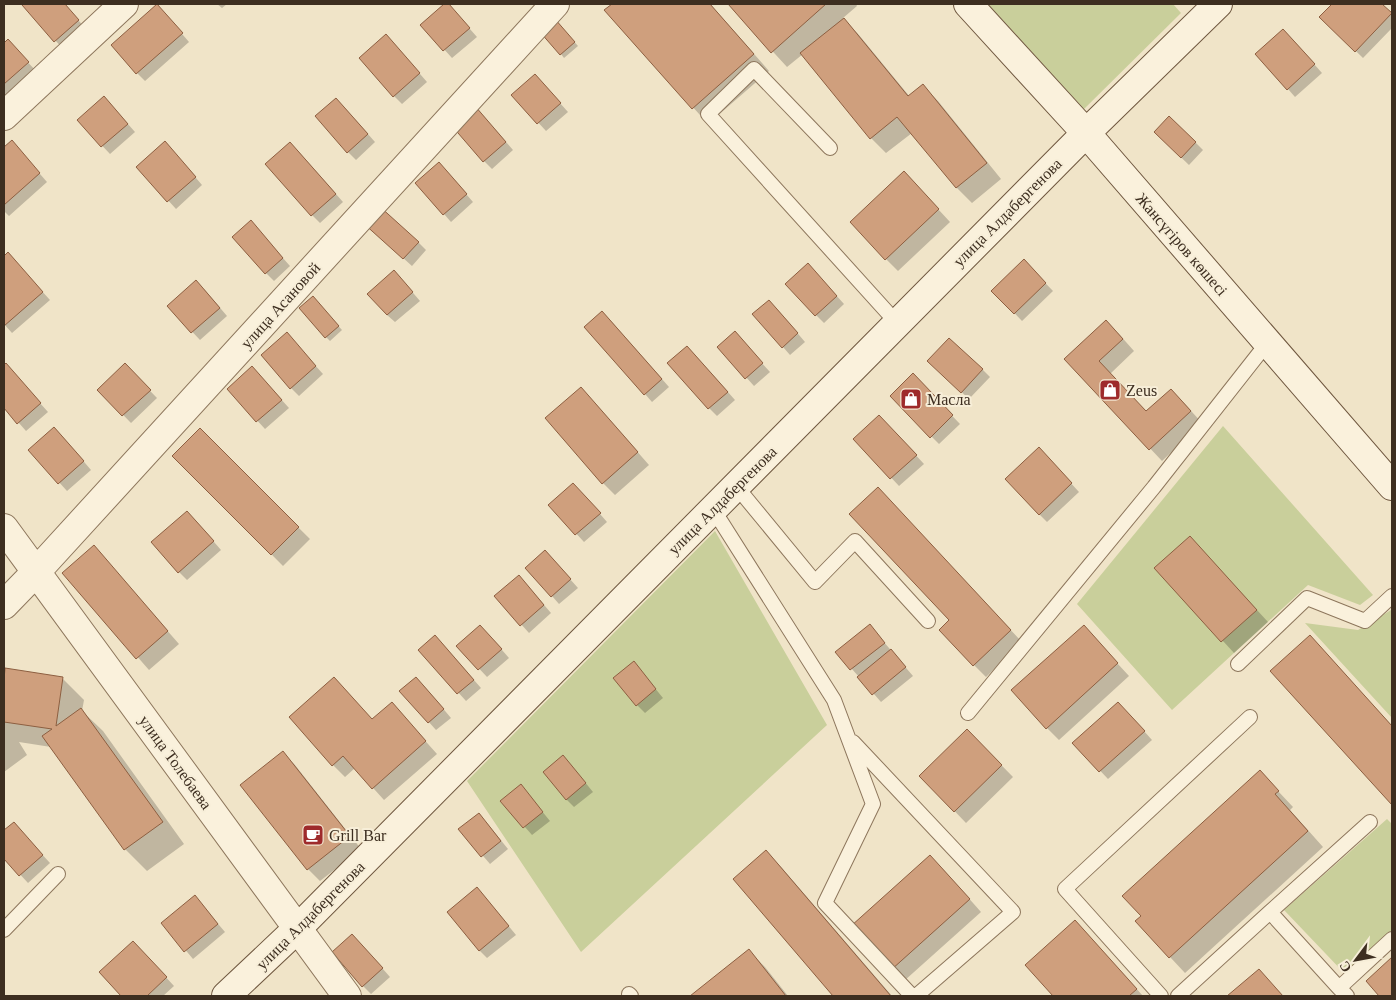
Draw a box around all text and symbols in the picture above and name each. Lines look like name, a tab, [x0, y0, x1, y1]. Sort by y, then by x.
street label: улица Алдабергенова	[950, 155, 1066, 271]
street label: Жансүгіров көшесі	[1132, 190, 1231, 300]
street label: улица Асановой	[237, 259, 324, 352]
shop icon: Zeus	[1098, 378, 1122, 402]
place label: Zeus	[1126, 382, 1157, 399]
shop icon: Масла	[899, 387, 923, 411]
place label: Масла	[927, 391, 971, 408]
street label: улица Алдабергенова	[665, 443, 781, 559]
street label: улица Толебаева	[135, 712, 215, 813]
cafe icon: Grill Bar	[301, 823, 325, 847]
place label: Grill Bar	[329, 827, 387, 844]
street label: улица Алдабергенова	[253, 858, 369, 974]
north arrow	[1331, 935, 1381, 985]
text: С	[1336, 958, 1354, 975]

